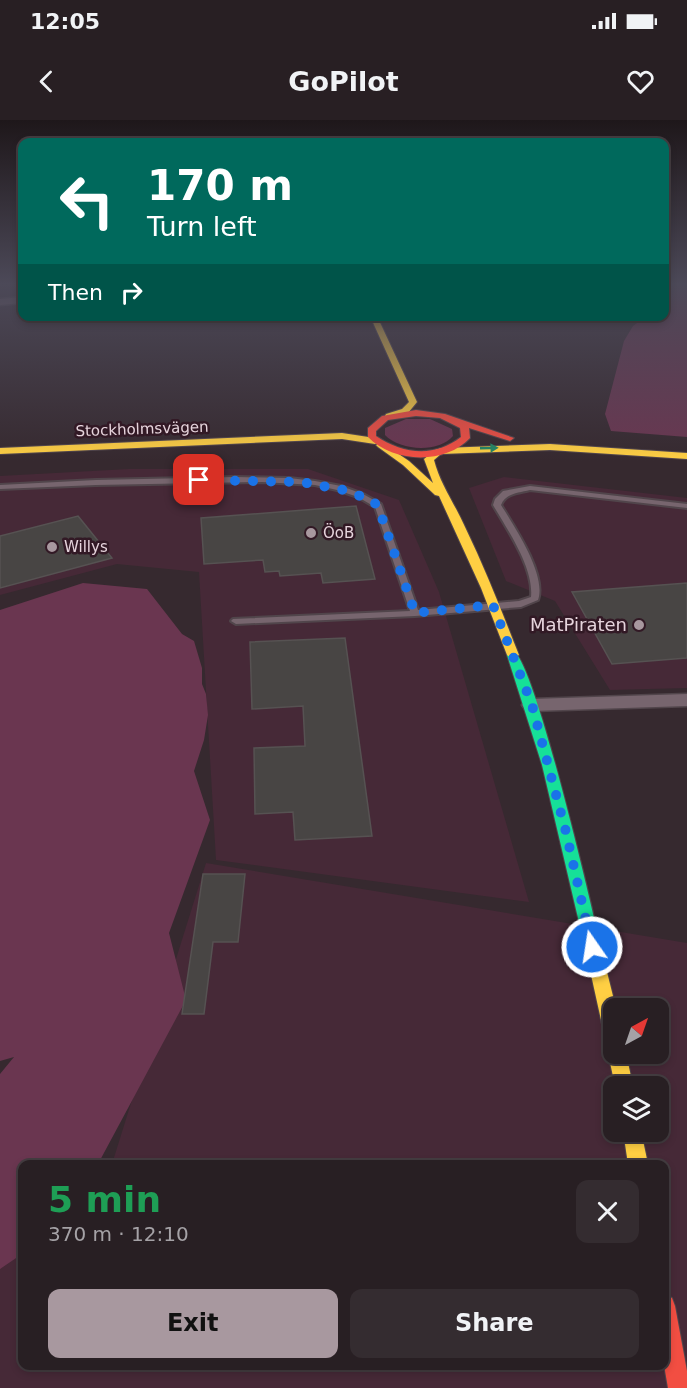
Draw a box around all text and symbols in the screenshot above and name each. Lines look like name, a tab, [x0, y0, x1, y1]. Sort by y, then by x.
text: 12:05	[30, 9, 100, 34]
icon: back	[30, 65, 63, 98]
icon: heart	[624, 65, 657, 98]
text: GoPilot	[288, 66, 399, 97]
text: 170 m	[147, 161, 293, 210]
icon: left	[48, 162, 126, 240]
text: Turn left	[147, 211, 257, 242]
icon: right	[115, 276, 148, 309]
text: Then	[48, 280, 103, 305]
street label: Stockholmsvägen	[75, 418, 209, 440]
one-way arrow	[480, 443, 499, 453]
pin	[173, 454, 224, 505]
icon: arrive	[182, 463, 215, 496]
place label: ÖoB	[323, 523, 354, 542]
marker: ÖoB	[304, 526, 318, 540]
place label: Willys	[64, 538, 108, 556]
marker: Willys	[45, 540, 59, 554]
place label: MatPiraten	[530, 614, 627, 635]
marker: MatPiraten	[632, 618, 646, 632]
position arrow	[560, 915, 624, 979]
north arrow	[603, 998, 669, 1064]
map controls	[603, 998, 669, 1142]
button: layers	[603, 1076, 669, 1142]
text: 5 min	[48, 1179, 161, 1220]
button: close	[576, 1180, 639, 1243]
text: 370 m · 12:10	[48, 1222, 189, 1246]
button: Exit	[48, 1289, 338, 1358]
button: Share	[350, 1289, 639, 1358]

